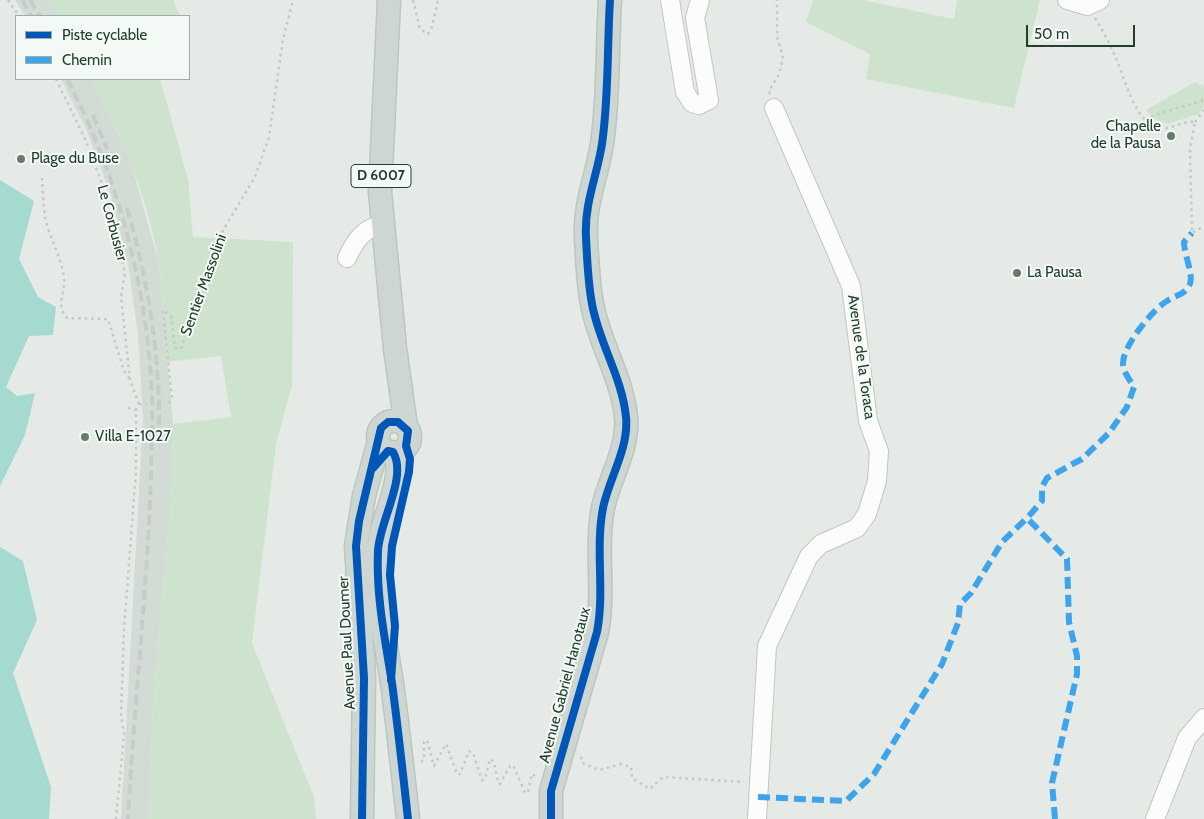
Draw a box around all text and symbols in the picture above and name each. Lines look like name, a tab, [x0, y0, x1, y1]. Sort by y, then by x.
legend	[15, 15, 190, 80]
scale bar	[1029, 15, 1138, 47]
text: 50 m	[1034, 25, 1069, 43]
text: Piste cyclable	[62, 26, 147, 44]
text: Chemin	[62, 51, 112, 69]
place label: Chapelle de la Pausa	[1091, 118, 1161, 153]
marker: Chapelle de la Pausa	[1165, 130, 1177, 142]
place label: Plage du Buse	[31, 150, 119, 168]
marker: Plage du Buse	[15, 153, 27, 165]
road number: D 6007	[351, 165, 411, 188]
street label: Le Corbusier	[93, 183, 131, 263]
street label: Sentier Massolini	[177, 232, 231, 338]
place label: La Pausa	[1027, 264, 1082, 282]
marker: La Pausa	[1011, 267, 1023, 279]
street label: Avenue de la Toraca	[843, 294, 879, 420]
place label: Villa E-1027	[95, 428, 171, 446]
marker: Villa E-1027	[79, 431, 91, 443]
street label: Avenue Paul Doumer	[335, 576, 359, 710]
street label: Avenue Gabriel Hanotaux	[536, 605, 594, 765]

